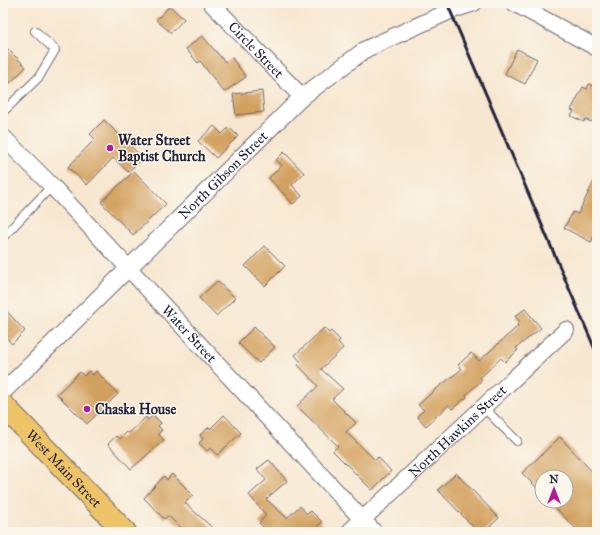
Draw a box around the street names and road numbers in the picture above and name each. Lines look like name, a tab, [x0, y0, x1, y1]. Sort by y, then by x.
street label: Circle Street	[225, 18, 287, 82]
street label: North Gibson Street	[175, 128, 271, 223]
street label: Water Street	[158, 302, 220, 366]
street label: North Hawkins Street	[405, 382, 510, 481]
street label: West Main Street	[22, 426, 105, 511]

